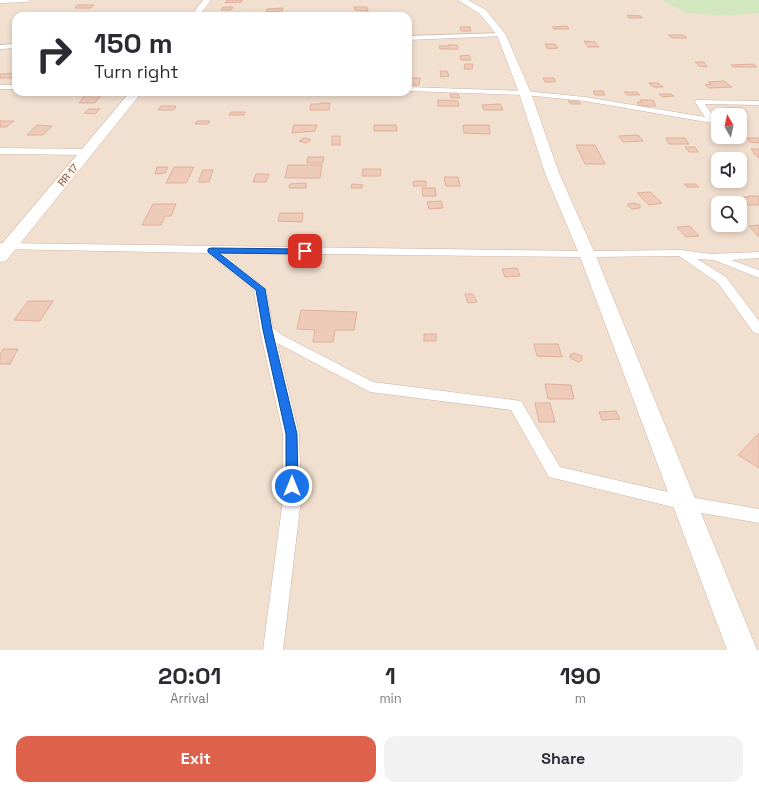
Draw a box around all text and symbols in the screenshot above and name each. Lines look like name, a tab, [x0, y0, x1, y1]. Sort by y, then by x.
text: 150 m	[94, 25, 173, 61]
icon: right	[28, 28, 80, 80]
text: Turn right	[94, 60, 178, 83]
north arrow	[711, 108, 747, 144]
map controls	[711, 108, 747, 232]
button: sound	[711, 152, 747, 188]
street label: RR 17	[55, 161, 81, 189]
button: search	[711, 196, 747, 232]
pin	[288, 234, 322, 268]
icon: arrive	[294, 240, 316, 262]
position arrow	[271, 465, 313, 507]
text: 20:01	[158, 660, 221, 691]
text: 1	[385, 660, 396, 691]
text: 190	[560, 660, 601, 691]
text: Arrival	[170, 690, 209, 707]
text: min	[379, 690, 402, 707]
text: m	[575, 690, 586, 707]
button: Exit	[16, 736, 376, 782]
button: Share	[384, 736, 743, 782]

